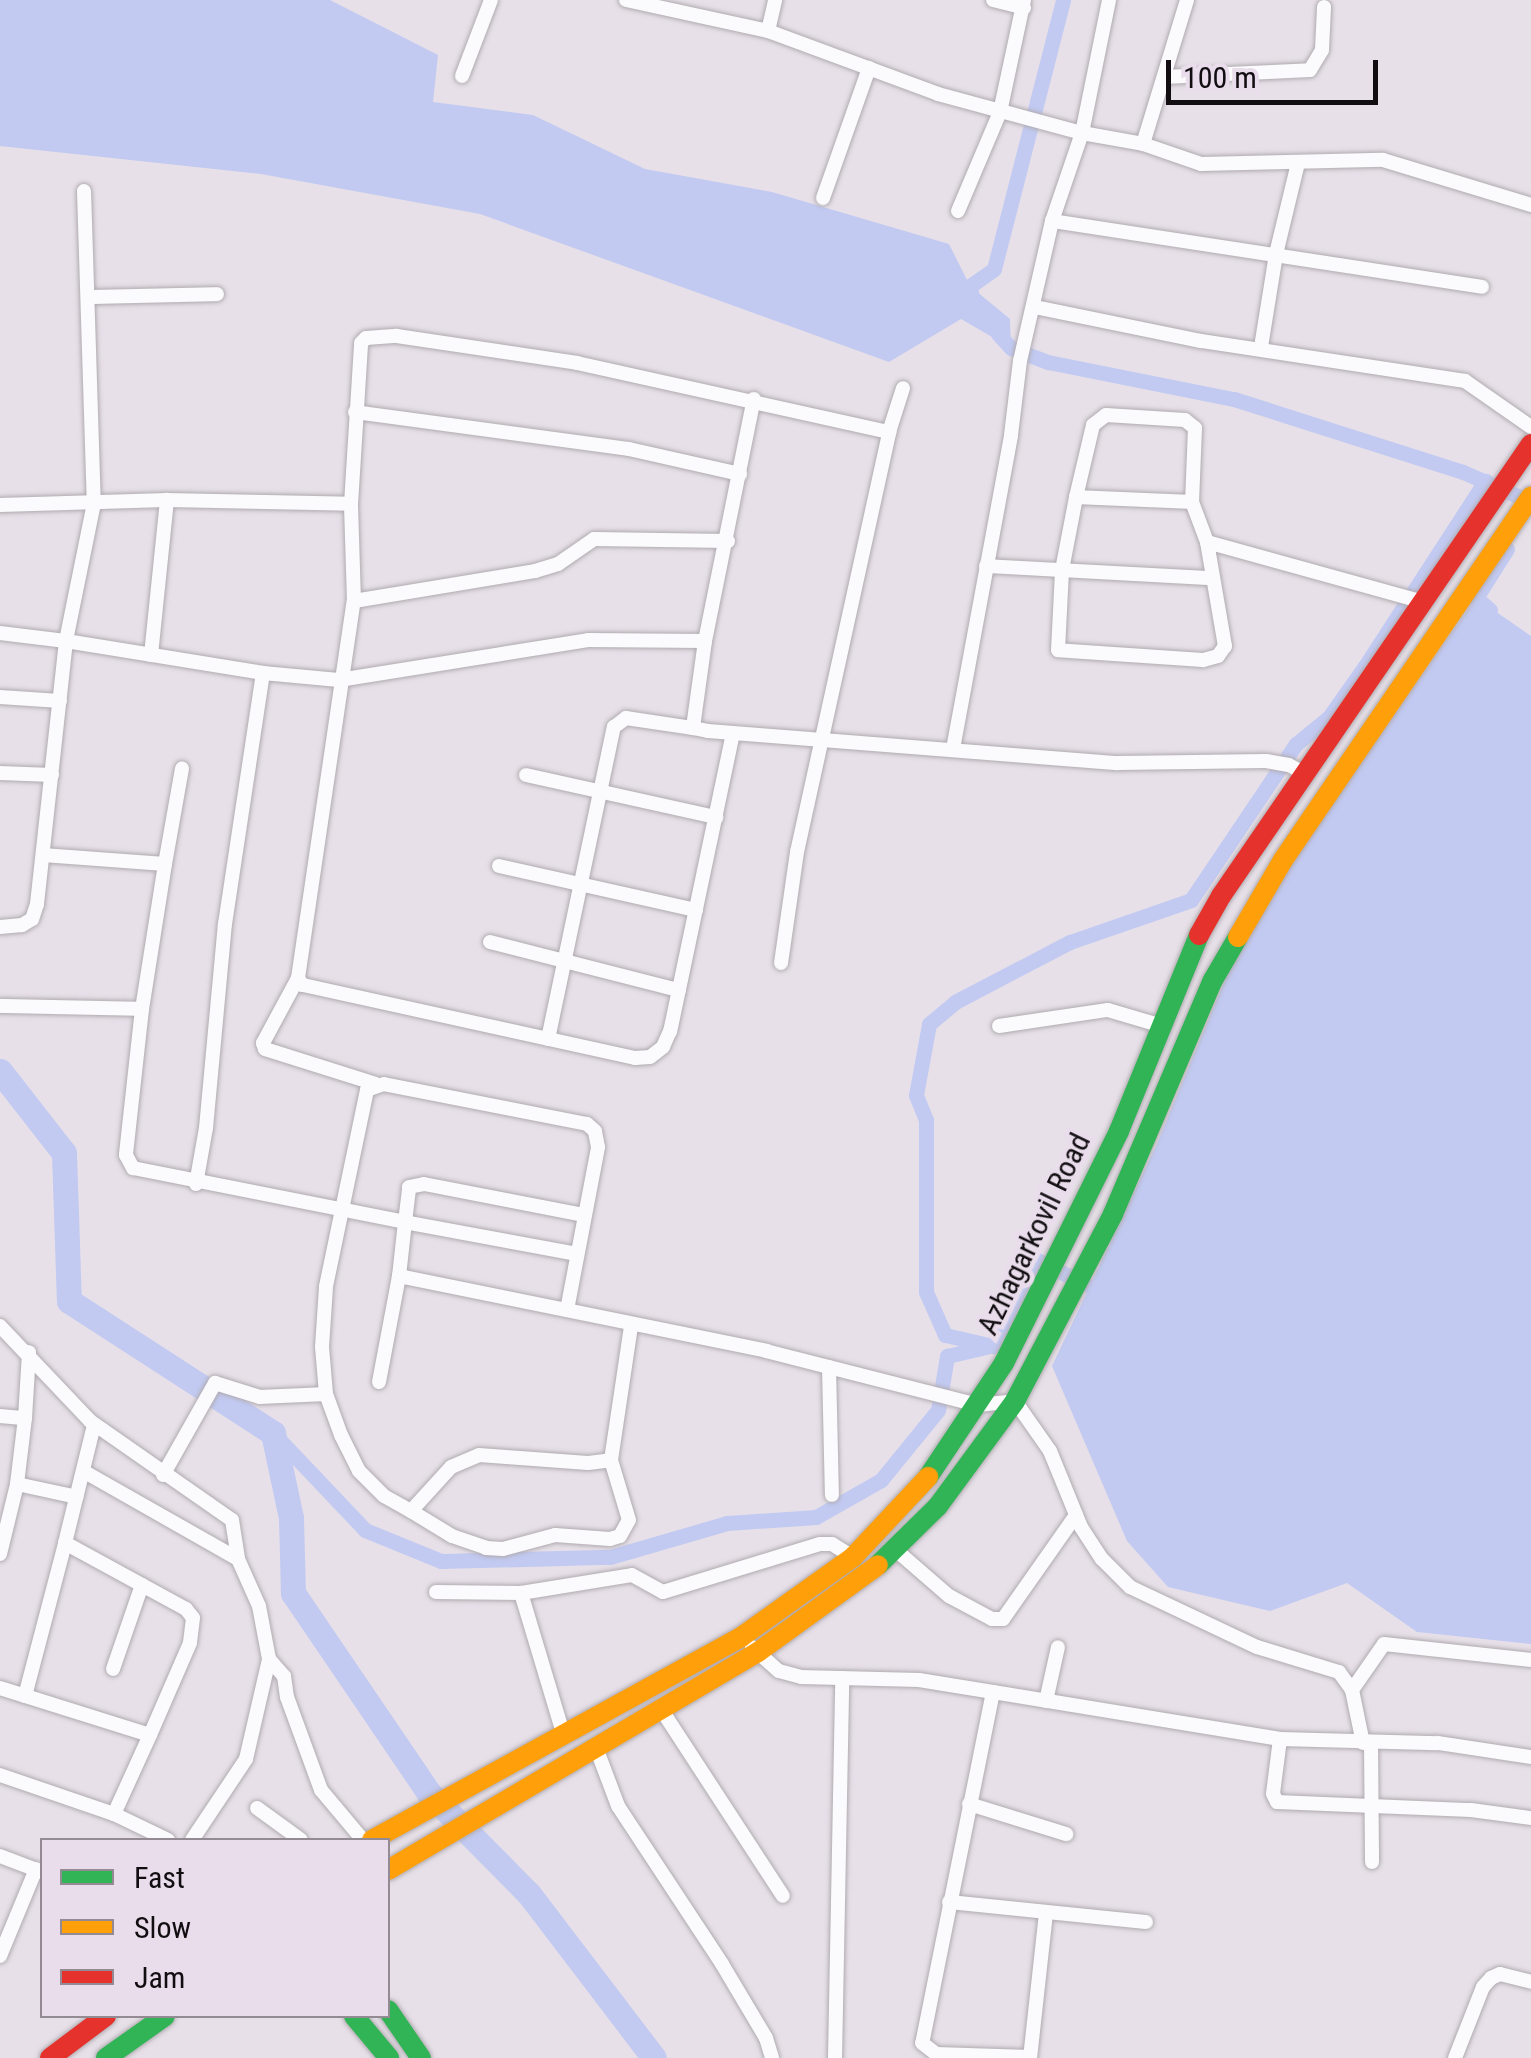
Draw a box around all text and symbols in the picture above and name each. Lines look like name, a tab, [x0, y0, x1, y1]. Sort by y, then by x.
scale bar	[1171, 40, 1384, 102]
text: 100 m	[1183, 60, 1257, 95]
street label: Azhagarkovil Road	[970, 1127, 1098, 1341]
legend	[40, 1838, 390, 2018]
text: Fast	[134, 1860, 185, 1895]
text: Slow	[134, 1910, 191, 1945]
text: Jam	[134, 1960, 185, 1995]

